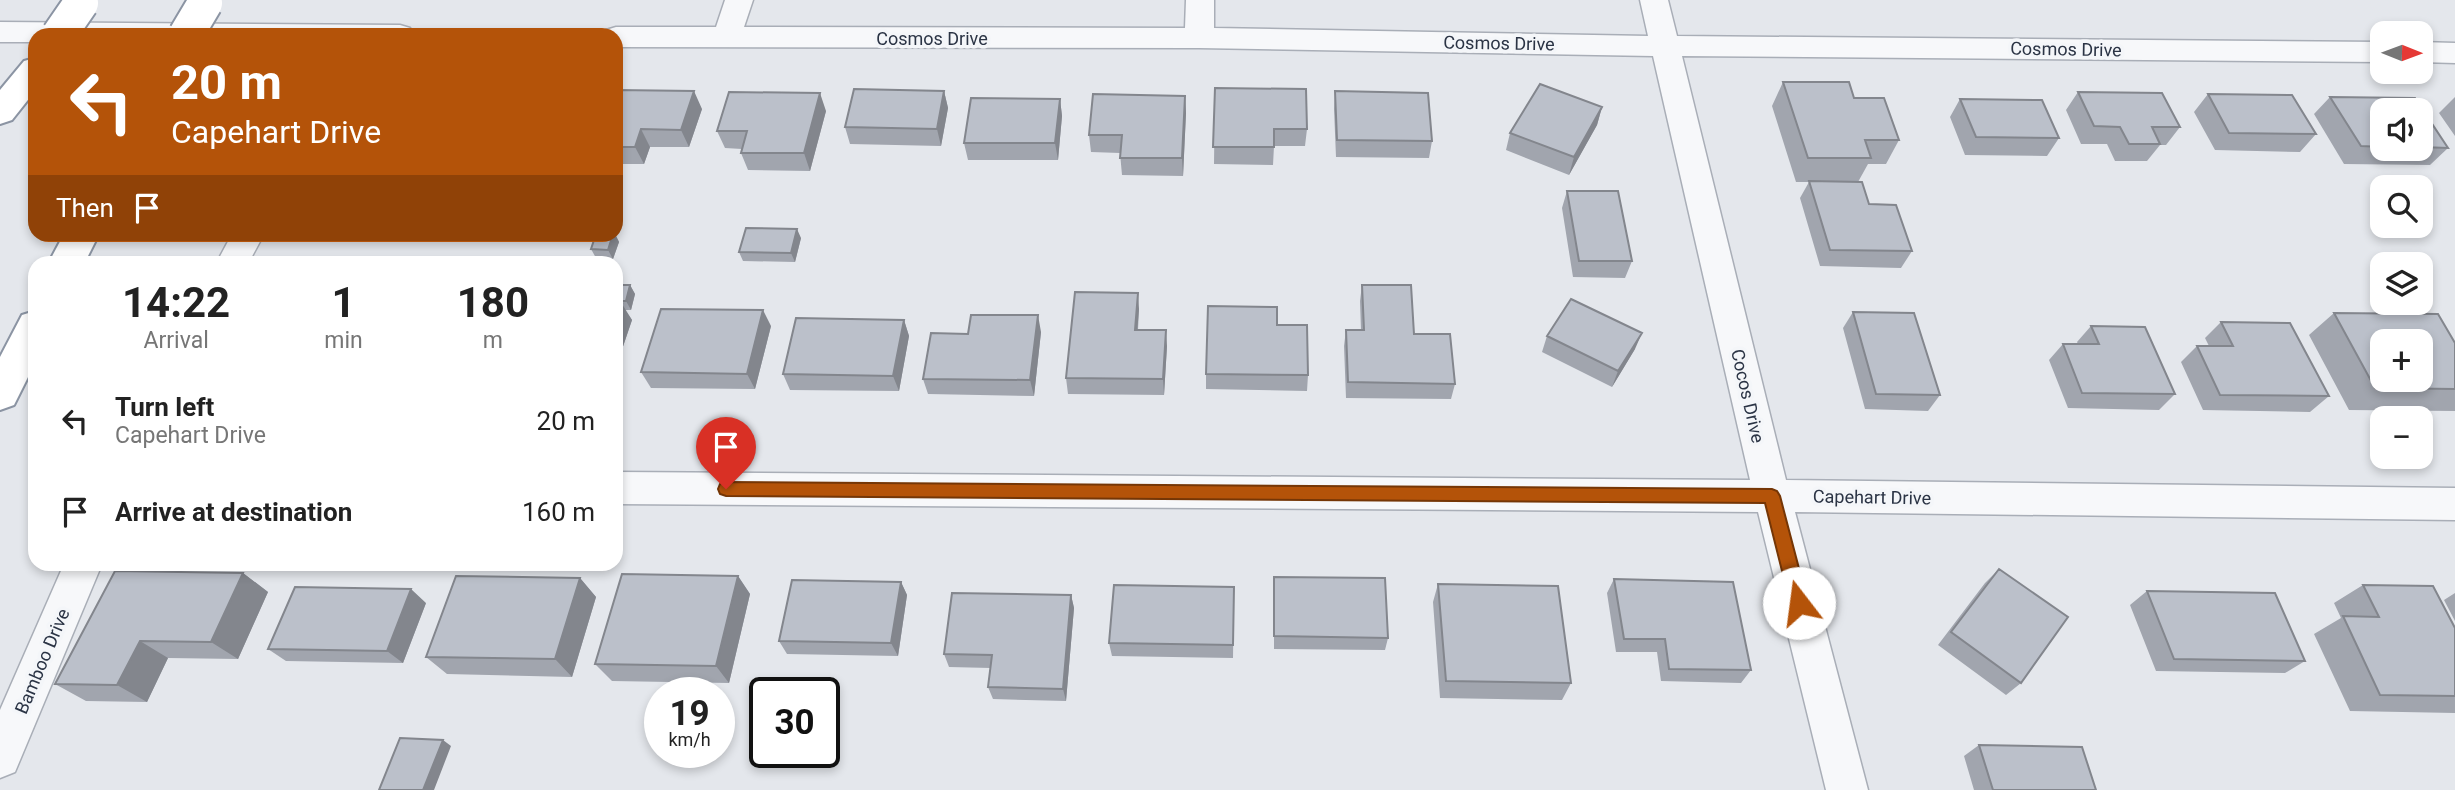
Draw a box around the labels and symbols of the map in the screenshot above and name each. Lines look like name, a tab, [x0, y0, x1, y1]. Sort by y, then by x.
north arrow	[2370, 21, 2432, 84]
street label: Cosmos Drive	[876, 28, 988, 49]
street label: Cosmos Drive	[1443, 32, 1555, 54]
street label: Cosmos Drive	[2010, 38, 2122, 60]
street label: Cocos Drive	[1727, 347, 1769, 445]
pin	[696, 417, 756, 489]
street label: Capehart Drive	[1813, 485, 1931, 509]
position arrow	[1762, 566, 1836, 640]
street label: Bamboo Drive	[10, 605, 74, 717]
speed limit sign: 30	[749, 677, 840, 768]

